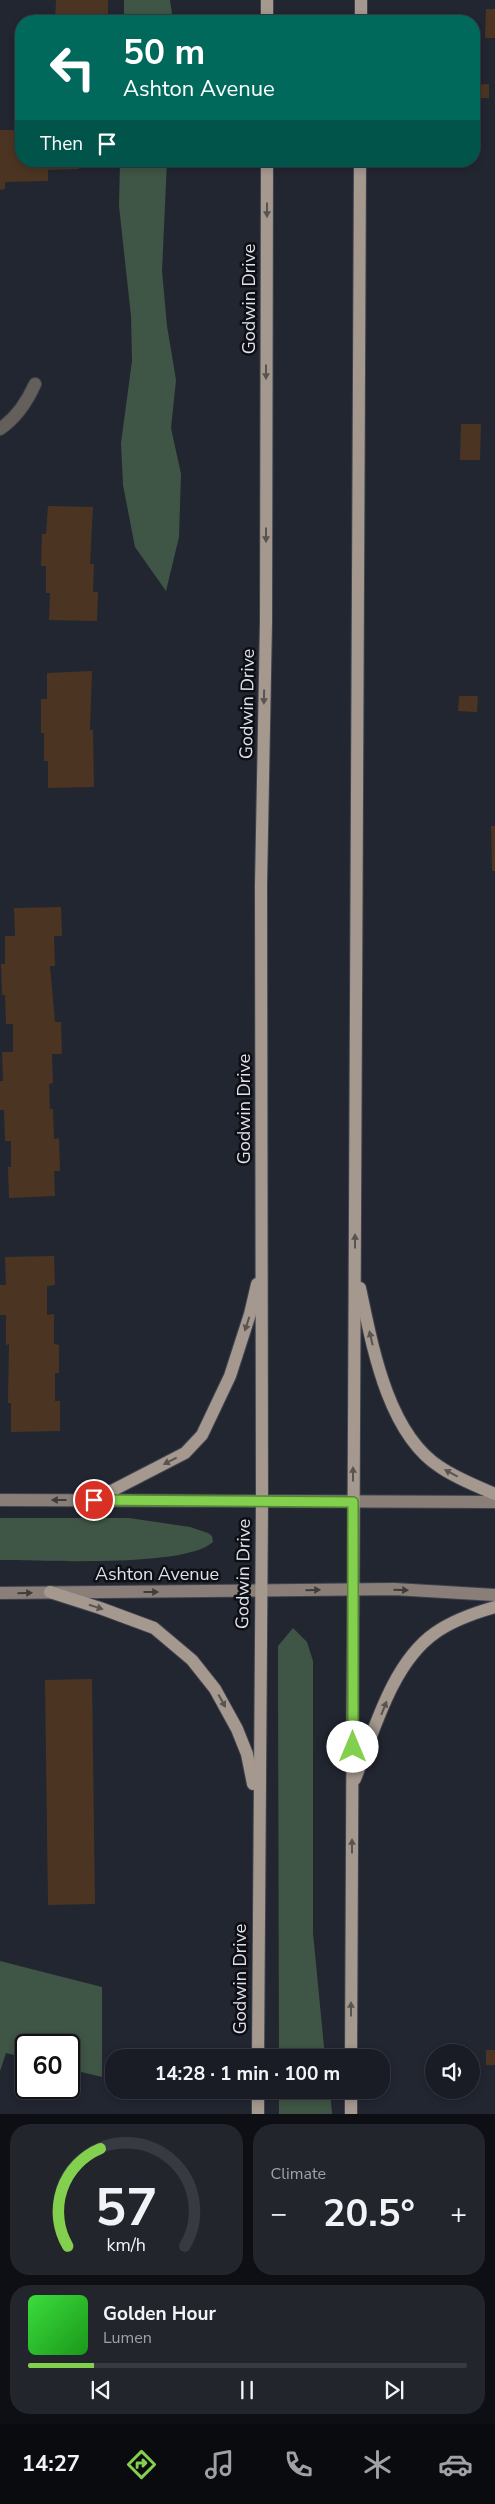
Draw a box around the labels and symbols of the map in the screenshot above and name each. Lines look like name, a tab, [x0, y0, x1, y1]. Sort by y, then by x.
one-way arrow	[263, 202, 271, 218]
street label: Godwin Drive	[237, 244, 261, 354]
one-way arrow	[262, 365, 270, 381]
one-way arrow	[262, 527, 270, 543]
street label: Godwin Drive	[234, 649, 260, 759]
one-way arrow	[260, 690, 268, 706]
street label: Godwin Drive	[232, 1054, 256, 1164]
one-way arrow	[351, 1233, 359, 1249]
one-way arrow	[243, 1316, 250, 1331]
one-way arrow	[367, 1330, 375, 1345]
one-way arrow	[162, 1457, 177, 1465]
one-way arrow	[349, 1466, 357, 1482]
one-way arrow	[444, 1469, 458, 1477]
pin	[73, 1479, 115, 1521]
one-way arrow	[51, 1496, 67, 1504]
street label: Godwin Drive	[230, 1519, 256, 1629]
street label: Ashton Avenue	[95, 1562, 219, 1586]
one-way arrow	[306, 1586, 322, 1594]
one-way arrow	[394, 1586, 410, 1594]
one-way arrow	[143, 1588, 159, 1596]
one-way arrow	[17, 1589, 33, 1597]
one-way arrow	[89, 1603, 104, 1611]
one-way arrow	[218, 1694, 226, 1709]
one-way arrow	[380, 1700, 388, 1715]
position arrow	[326, 1720, 378, 1772]
one-way arrow	[348, 1838, 356, 1854]
street label: Godwin Drive	[228, 1924, 252, 2034]
one-way arrow	[347, 2001, 355, 2017]
speed limit sign: 60	[15, 2034, 80, 2099]

